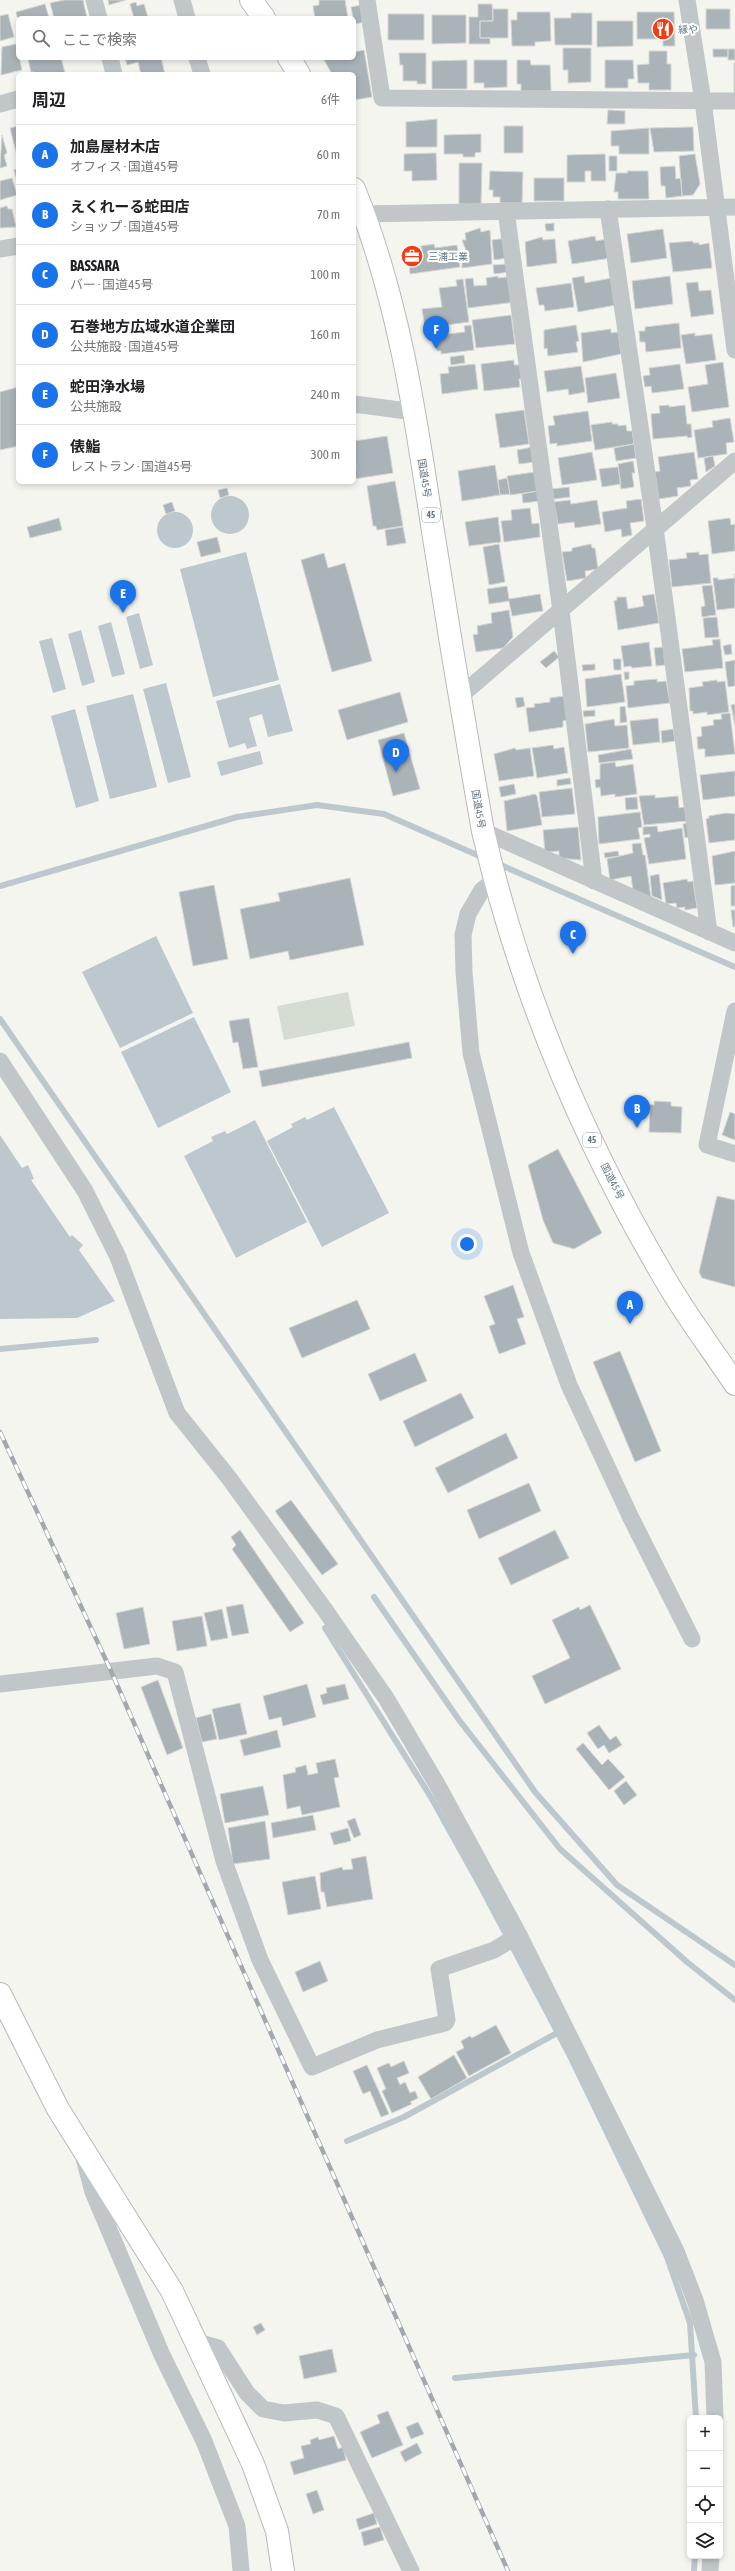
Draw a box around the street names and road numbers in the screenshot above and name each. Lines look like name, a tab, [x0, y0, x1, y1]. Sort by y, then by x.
street label: 国道45号	[416, 458, 433, 498]
road number: 45	[422, 508, 440, 522]
street label: 国道45号	[470, 789, 487, 829]
road number: 45	[583, 1133, 601, 1147]
street label: 国道45号	[599, 1161, 626, 1201]

